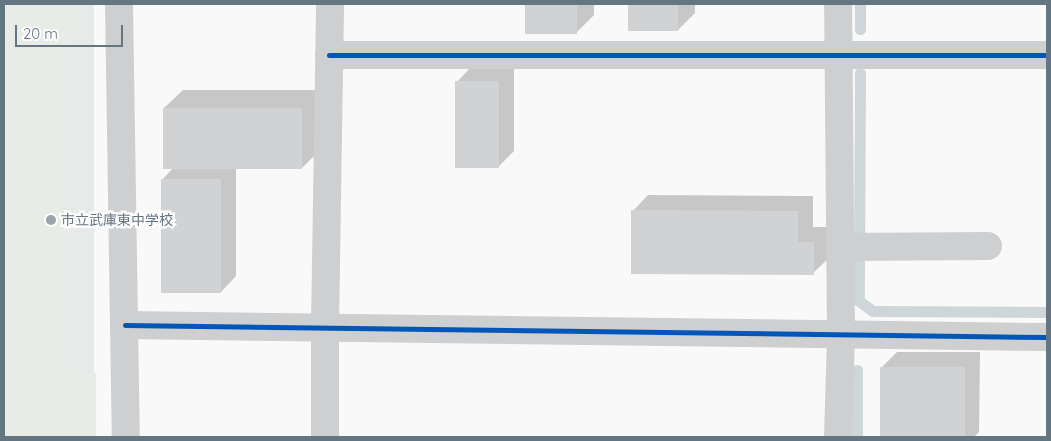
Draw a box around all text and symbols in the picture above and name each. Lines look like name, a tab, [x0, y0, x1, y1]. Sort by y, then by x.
scale bar	[18, 15, 125, 47]
text: 20 m	[23, 24, 58, 43]
place label: 市立武庫東中学校	[61, 212, 173, 228]
marker: 市立武庫東中学校	[45, 214, 57, 226]

